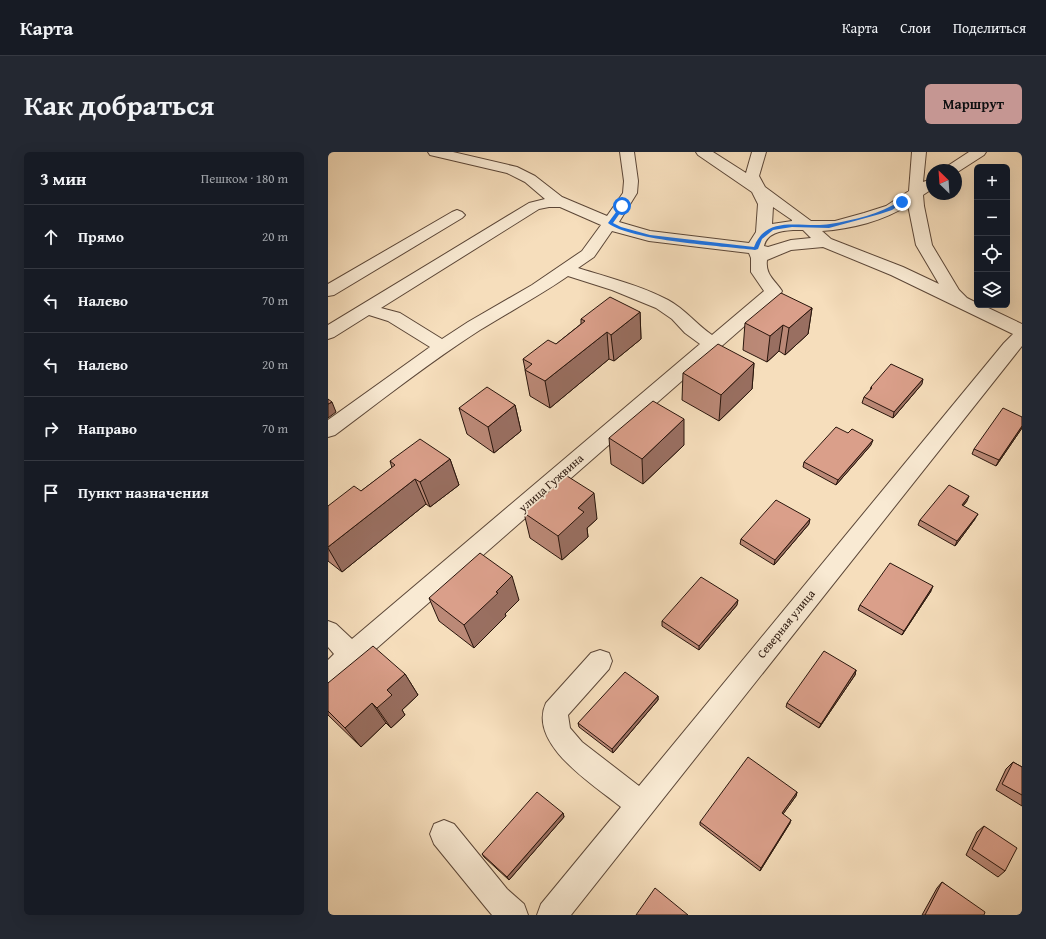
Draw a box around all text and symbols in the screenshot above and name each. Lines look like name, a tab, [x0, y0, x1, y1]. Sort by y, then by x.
text: Карта	[20, 14, 73, 42]
text: Карта	[842, 18, 878, 38]
text: Слои	[900, 18, 931, 38]
text: Поделиться	[953, 18, 1026, 38]
text: Как добраться	[24, 84, 214, 125]
button: Маршрут	[925, 84, 1022, 124]
north arrow	[926, 164, 962, 200]
map controls	[974, 164, 1010, 308]
button: +	[974, 164, 1010, 200]
text: 3 мин	[40, 166, 86, 191]
text: Пешком · 180 m	[201, 169, 288, 188]
route end	[893, 193, 911, 211]
route start	[613, 197, 631, 215]
button: −	[974, 200, 1010, 236]
icon: ahead	[40, 226, 62, 248]
text: Прямо	[78, 226, 124, 247]
text: 20 m	[262, 227, 288, 246]
button: locate	[974, 236, 1010, 272]
button: layers	[974, 272, 1010, 308]
icon: left	[40, 290, 62, 312]
text: Налево	[78, 290, 128, 311]
text: 70 m	[262, 291, 288, 310]
icon: left	[40, 354, 62, 376]
text: Налево	[78, 354, 128, 375]
text: 20 m	[262, 355, 288, 374]
icon: right	[40, 418, 62, 440]
text: Направо	[78, 418, 137, 439]
text: 70 m	[262, 419, 288, 438]
street label: улица Гужвина	[514, 449, 587, 516]
icon: arrive	[40, 482, 62, 504]
text: Пункт назначения	[78, 482, 209, 503]
street label: Северная улица	[753, 586, 819, 662]

